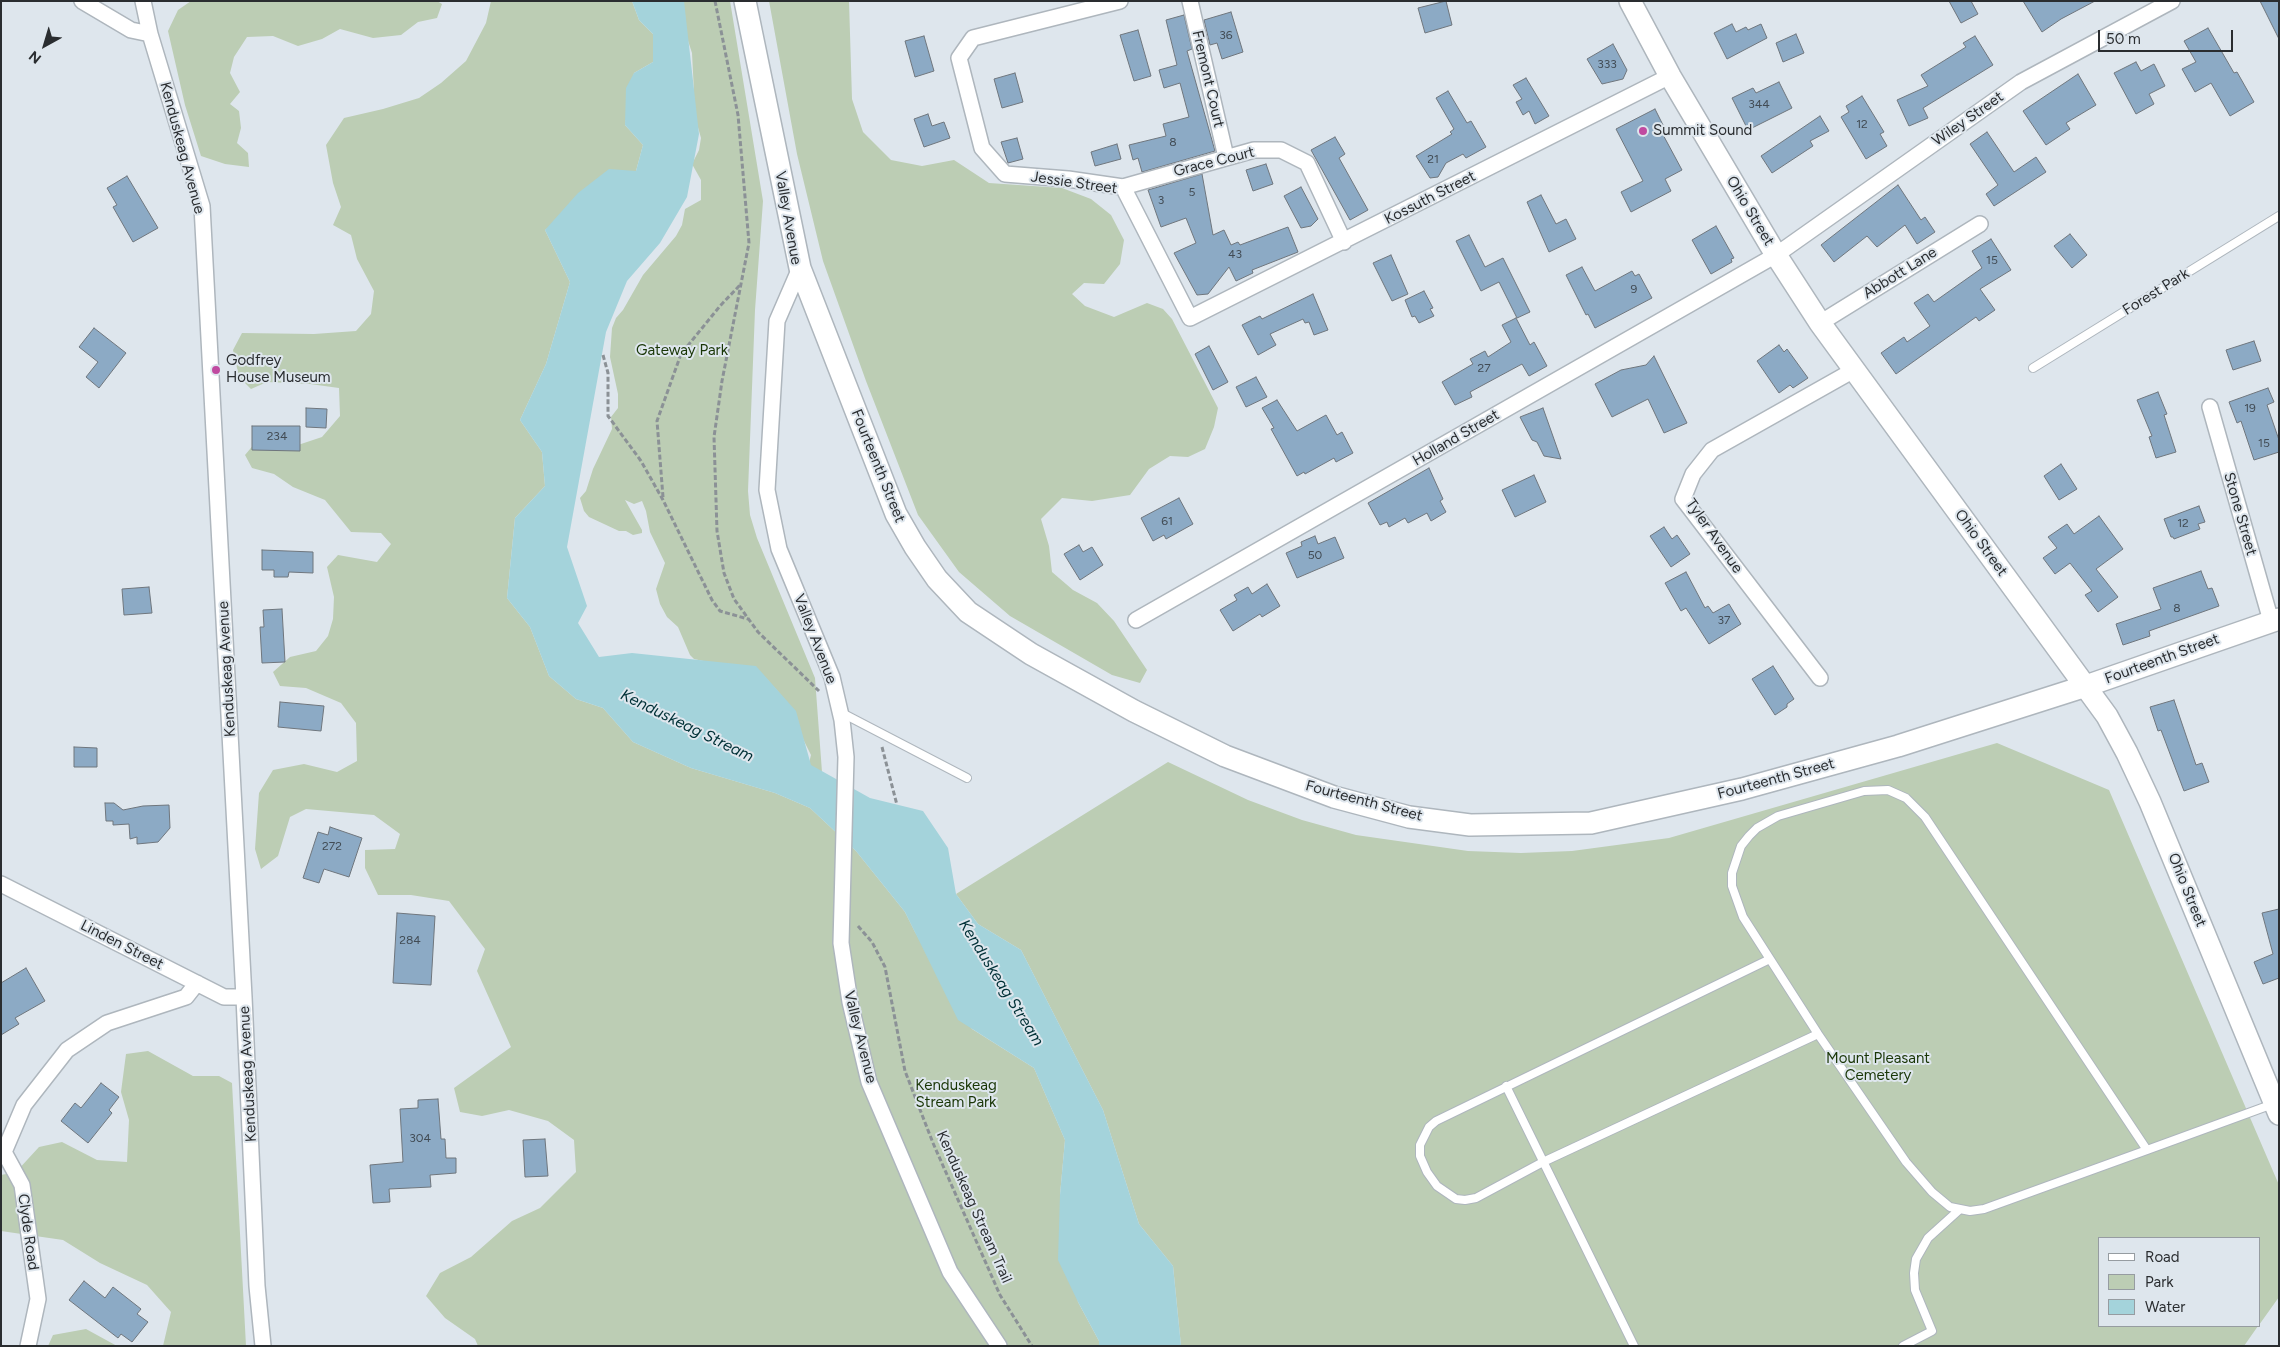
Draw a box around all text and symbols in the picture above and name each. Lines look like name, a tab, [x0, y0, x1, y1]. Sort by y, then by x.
north arrow	[20, 20, 70, 70]
scale bar	[2100, 20, 2235, 52]
house number: 36	[1219, 28, 1233, 42]
street label: Fremont Court	[1188, 29, 1228, 129]
text: 50 m	[2106, 30, 2141, 48]
text: N	[26, 47, 45, 67]
house number: 333	[1597, 57, 1617, 71]
street label: Kenduskeag Avenue	[156, 80, 208, 216]
street label: Wiley Street	[1929, 88, 2007, 150]
house number: 344	[1748, 97, 1770, 111]
house number: 12	[1856, 117, 1868, 131]
place label: Summit Sound	[1653, 122, 1752, 140]
marker: Summit Sound	[1637, 125, 1649, 137]
house number: 8	[1169, 135, 1177, 149]
street label: Grace Court	[1172, 143, 1256, 181]
house number: 21	[1427, 152, 1439, 166]
street label: Kossuth Street	[1381, 167, 1479, 229]
street label: Jessie Street	[1030, 168, 1118, 198]
street label: Valley Avenue	[771, 170, 805, 266]
street label: Ohio Street	[1722, 173, 1778, 249]
house number: 5	[1189, 185, 1195, 199]
house number: 3	[1158, 193, 1164, 207]
street label: Abbott Lane	[1860, 243, 1940, 303]
house number: 43	[1228, 247, 1242, 261]
house number: 15	[1986, 253, 1998, 267]
street label: Forest Park	[2119, 265, 2193, 319]
house number: 9	[1631, 282, 1637, 296]
park label: Gateway Park	[636, 342, 728, 360]
place label: Godfrey House Museum	[226, 352, 331, 387]
house number: 27	[1477, 361, 1491, 375]
marker: Godfrey House Museum	[210, 364, 222, 376]
house number: 19	[2244, 401, 2256, 415]
street label: Holland Street	[1409, 406, 1503, 470]
street label: Fourteenth Street	[847, 407, 909, 525]
house number: 234	[267, 429, 287, 443]
house number: 15	[2258, 436, 2270, 450]
street label: Stone Street	[2220, 470, 2260, 558]
street label: Tyler Avenue	[1682, 495, 1746, 577]
street label: Ohio Street	[1951, 506, 2011, 580]
house number: 61	[1161, 514, 1173, 528]
house number: 12	[2177, 516, 2189, 530]
house number: 50	[1308, 548, 1322, 562]
street label: Valley Avenue	[790, 592, 840, 686]
street label: Kenduskeag Avenue	[214, 601, 240, 737]
house number: 8	[2173, 601, 2181, 615]
house number: 37	[1718, 613, 1730, 627]
street label: Fourteenth Street	[2102, 630, 2222, 688]
water label: Kenduskeag Stream	[617, 686, 757, 766]
street label: Fourteenth Street	[1716, 755, 1836, 803]
street label: Fourteenth Street	[1304, 777, 1424, 825]
house number: 272	[322, 839, 342, 853]
street label: Ohio Street	[2164, 851, 2210, 929]
street label: Linden Street	[78, 916, 166, 974]
water label: Kenduskeag Stream	[954, 916, 1048, 1050]
house number: 284	[399, 933, 421, 947]
street label: Valley Avenue	[840, 989, 880, 1085]
street label: Kenduskeag Avenue	[235, 1006, 261, 1142]
park label: Mount Pleasant Cemetery	[1826, 1050, 1930, 1085]
park label: Kenduskeag Stream Park	[915, 1077, 997, 1112]
street label: Kenduskeag Stream Trail	[932, 1128, 1016, 1286]
house number: 304	[409, 1131, 431, 1145]
street label: Clyde Road	[14, 1193, 42, 1271]
legend	[2098, 1237, 2260, 1327]
text: Road	[2145, 1248, 2180, 1266]
text: Park	[2145, 1273, 2174, 1291]
text: Water	[2145, 1298, 2185, 1316]

